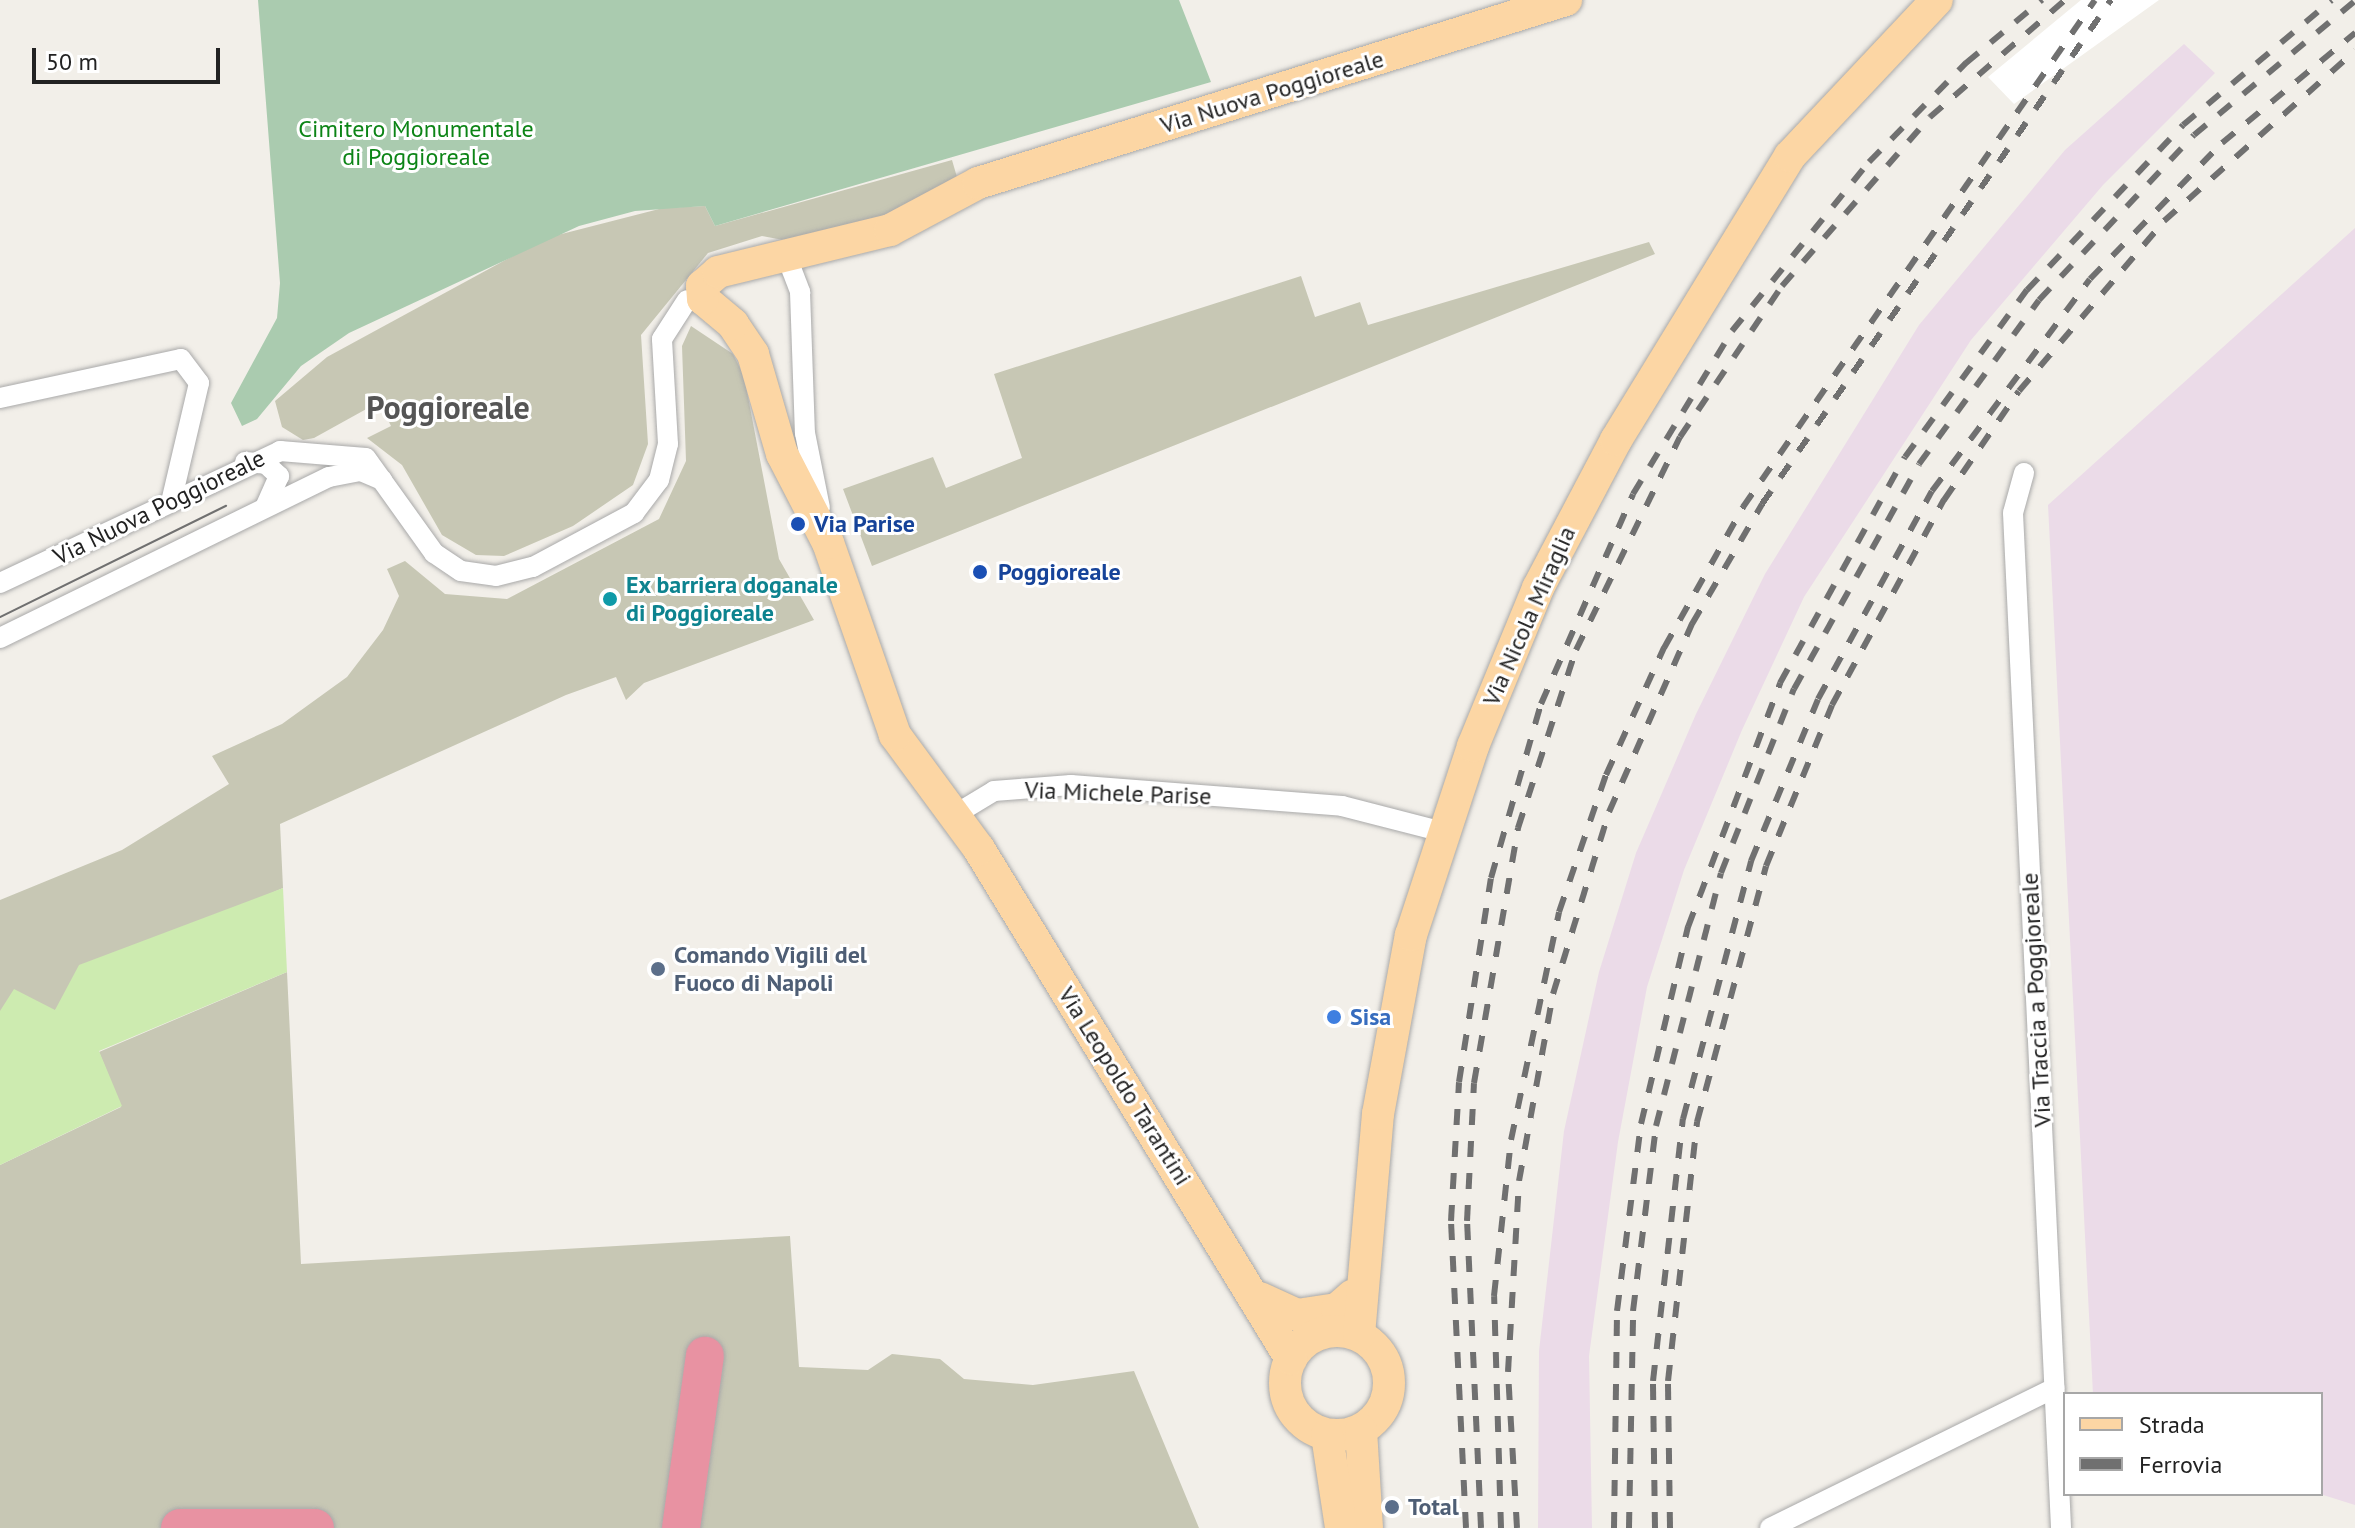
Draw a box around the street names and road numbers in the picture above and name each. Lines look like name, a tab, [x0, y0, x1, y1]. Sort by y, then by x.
street label: Via Nuova Poggioreale	[1157, 44, 1387, 140]
street label: Via Nuova Poggioreale	[48, 443, 270, 571]
street label: Via Nicola Miraglia	[1477, 522, 1581, 710]
street label: Via Michele Parise	[1024, 775, 1212, 811]
street label: Via Traccia a Poggioreale	[2015, 872, 2057, 1128]
street label: Via Leopoldo Tarantini	[1052, 981, 1198, 1191]

